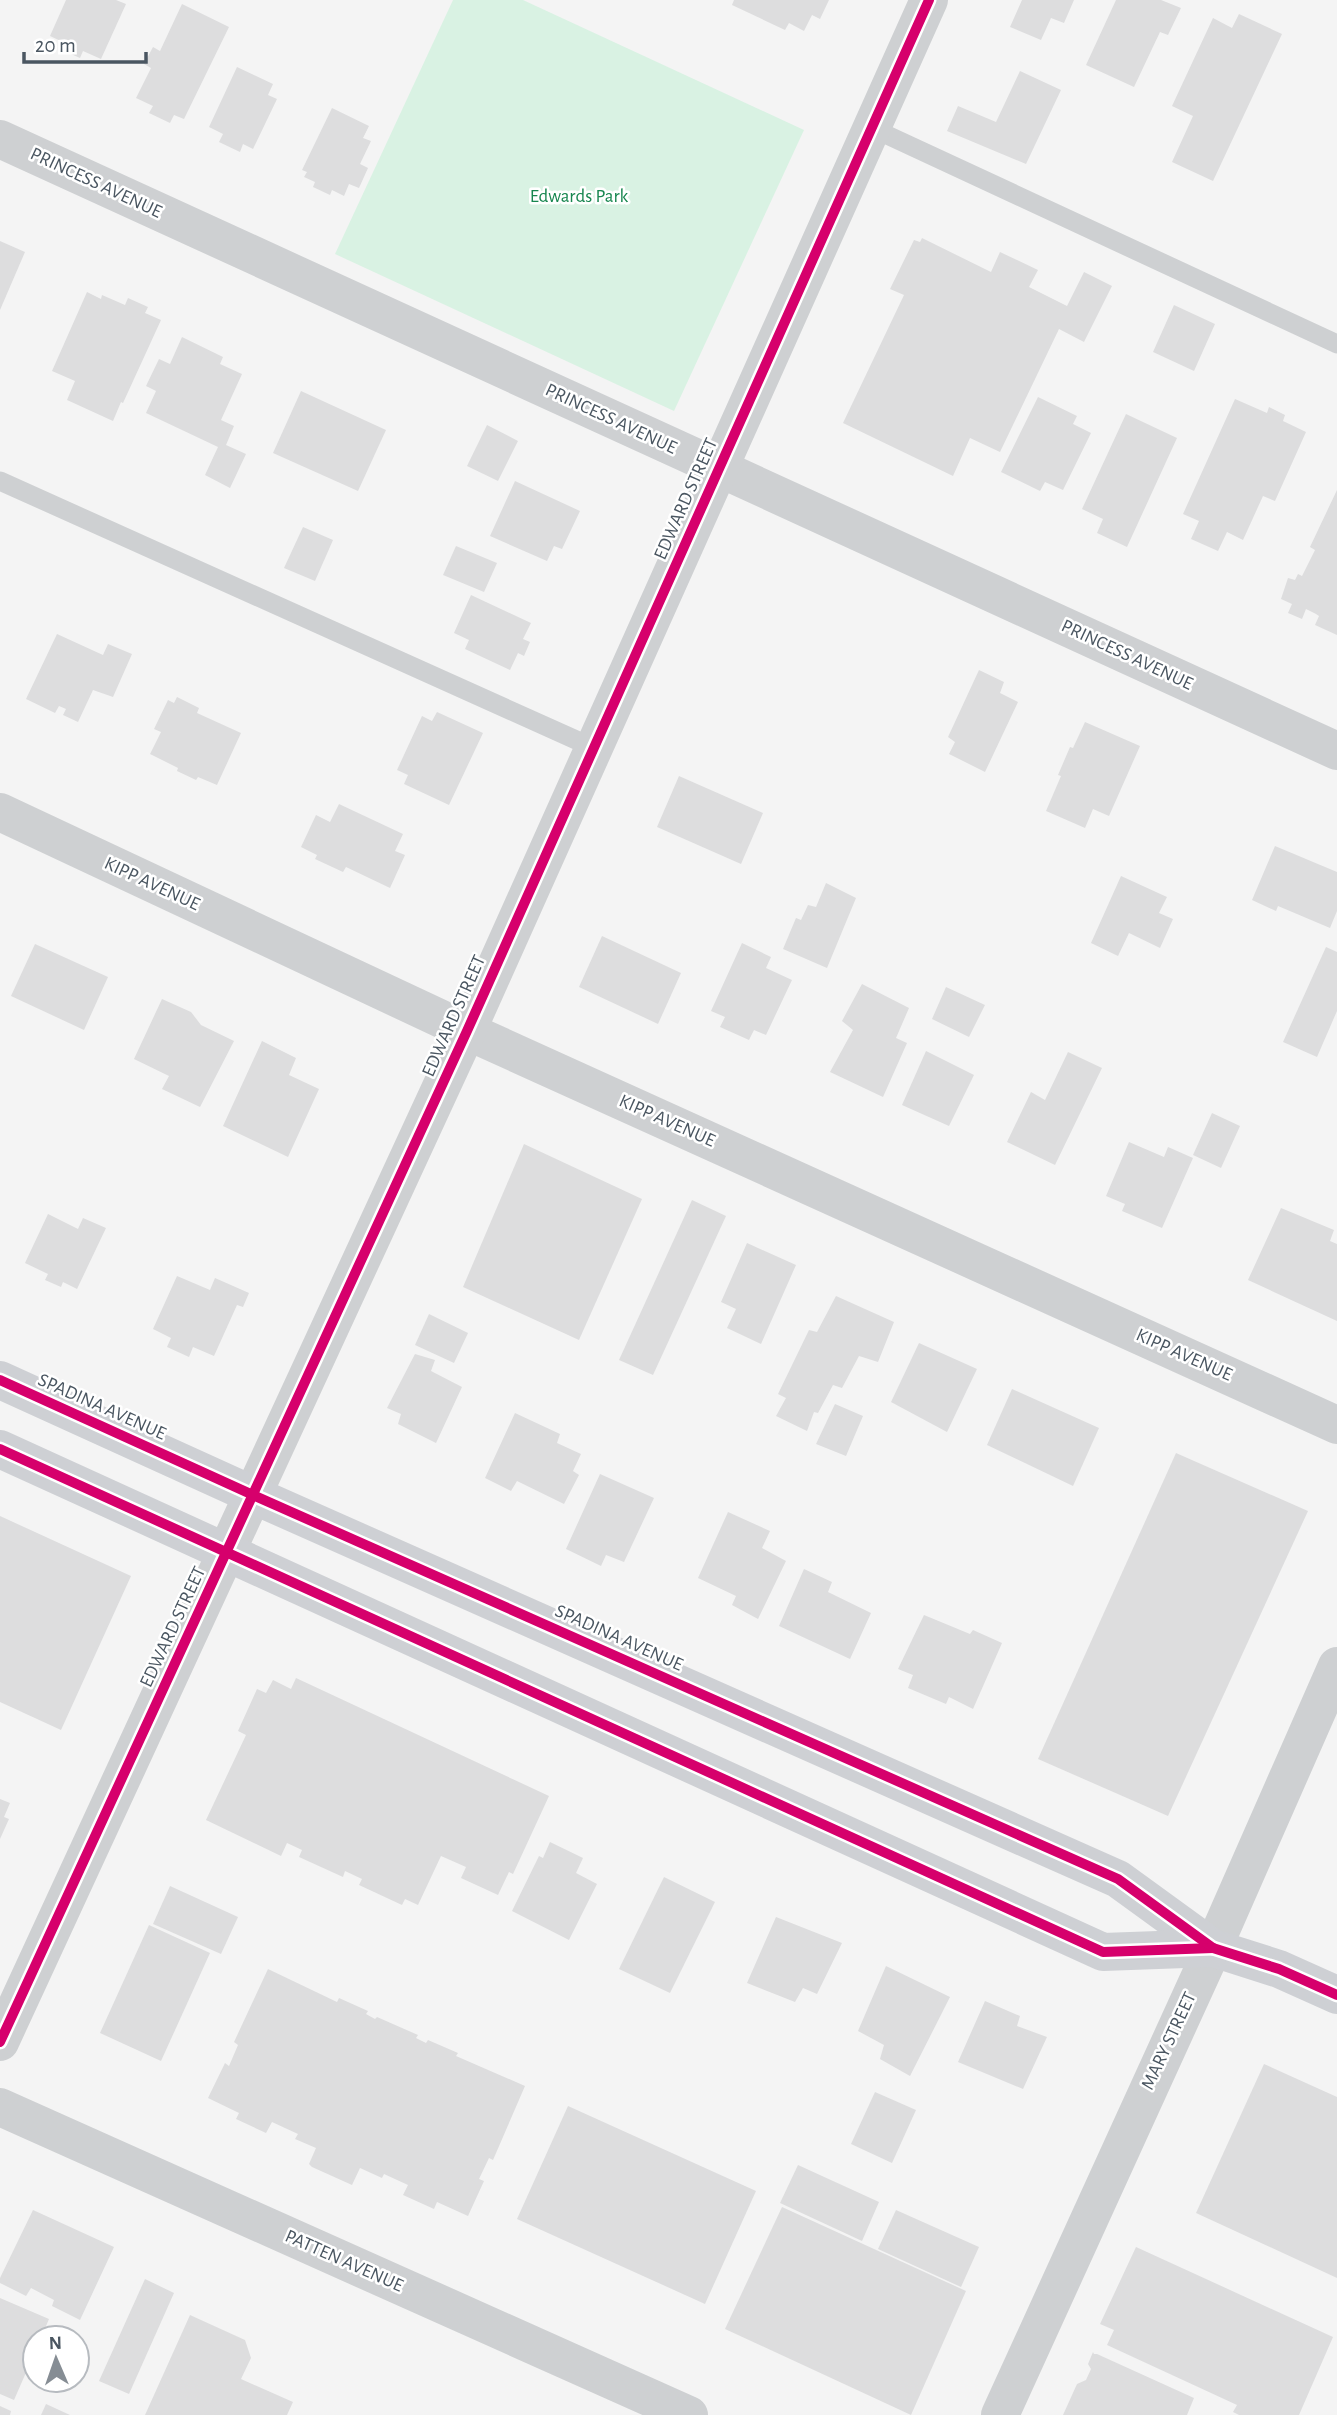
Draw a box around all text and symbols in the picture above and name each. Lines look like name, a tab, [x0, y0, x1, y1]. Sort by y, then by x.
scale bar	[24, 21, 147, 65]
text: 20 m	[35, 35, 76, 56]
street label: PRINCESS AVENUE	[27, 144, 165, 222]
park label: Edwards Park	[530, 187, 629, 206]
street label: PRINCESS AVENUE	[542, 380, 680, 458]
street label: EDWARD STREET	[651, 435, 721, 563]
street label: PRINCESS AVENUE	[1058, 616, 1196, 694]
street label: KIPP AVENUE	[101, 854, 203, 914]
street label: EDWARD STREET	[419, 952, 489, 1080]
street label: KIPP AVENUE	[616, 1091, 718, 1151]
street label: KIPP AVENUE	[1133, 1325, 1235, 1385]
street label: SPADINA AVENUE	[35, 1370, 169, 1444]
street label: EDWARD STREET	[137, 1564, 209, 1690]
street label: SPADINA AVENUE	[552, 1601, 686, 1675]
street label: MARY STREET	[1138, 1989, 1200, 2093]
street label: PATTEN AVENUE	[282, 2226, 406, 2296]
north arrow	[21, 2324, 91, 2394]
text: N	[49, 2334, 62, 2353]

